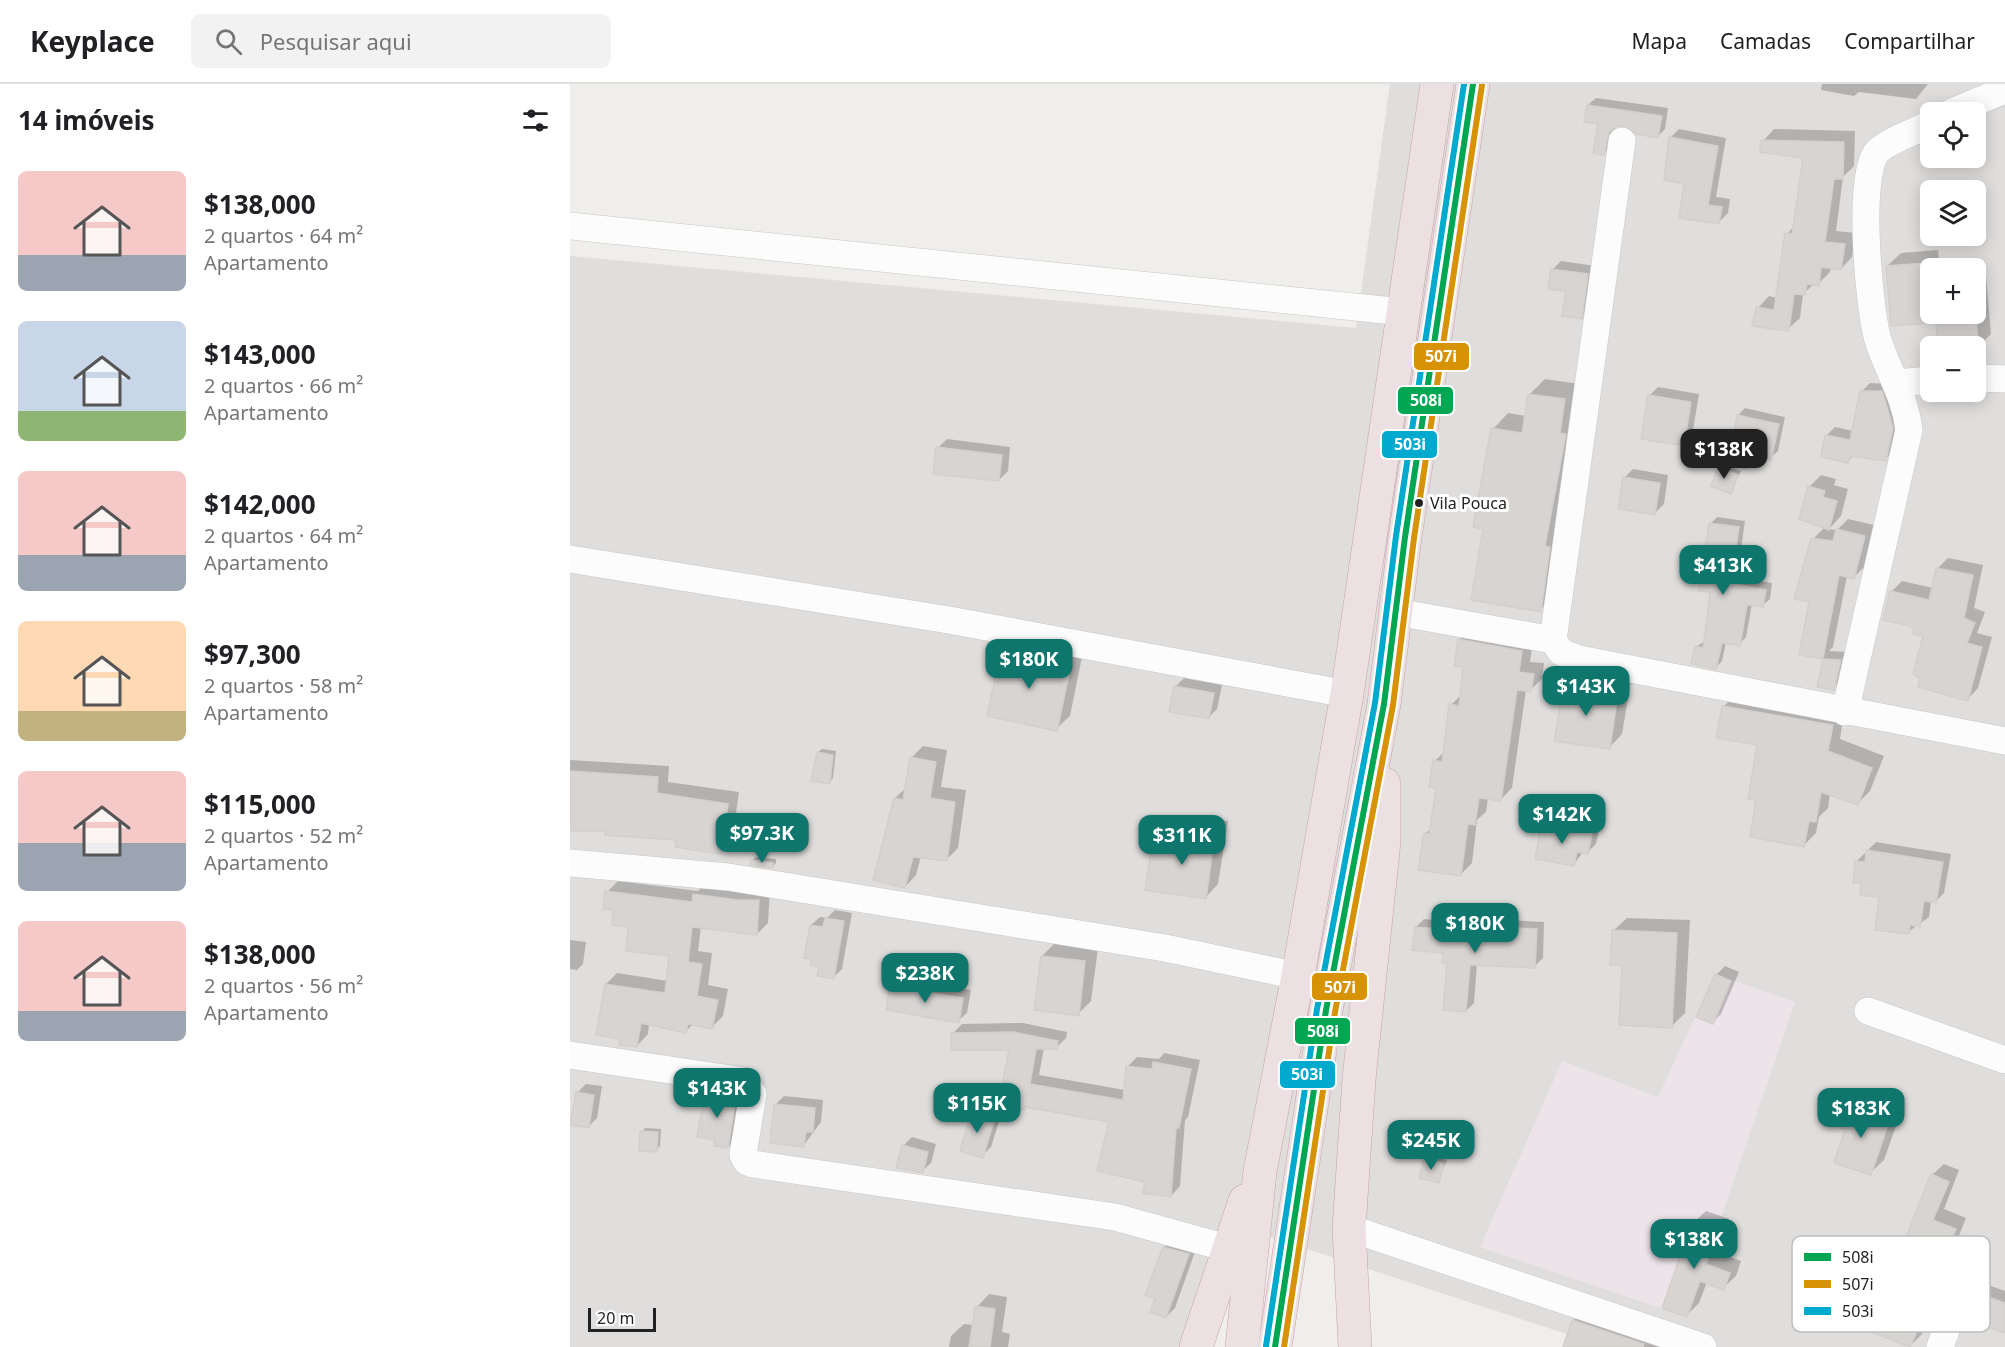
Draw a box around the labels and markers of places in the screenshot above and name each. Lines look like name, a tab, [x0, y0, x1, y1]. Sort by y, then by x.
pin: $138K	[1682, 429, 1766, 480]
place label: Vila Pouca	[1430, 492, 1507, 514]
marker: Vila Pouca	[1413, 497, 1425, 509]
pin: $413K	[1681, 545, 1765, 596]
pin: $180K	[987, 639, 1071, 690]
pin: $143K	[1544, 666, 1628, 717]
pin: $142K	[1520, 794, 1604, 845]
pin: $97.3K	[713, 813, 811, 864]
pin: $311K	[1140, 815, 1224, 866]
pin: $180K	[1433, 903, 1517, 954]
pin: $238K	[883, 953, 967, 1004]
pin: $143K	[675, 1068, 759, 1119]
pin: $115K	[935, 1083, 1019, 1134]
pin: $183K	[1819, 1088, 1903, 1139]
pin: $245K	[1389, 1120, 1473, 1171]
pin: $138K	[1652, 1219, 1736, 1270]

